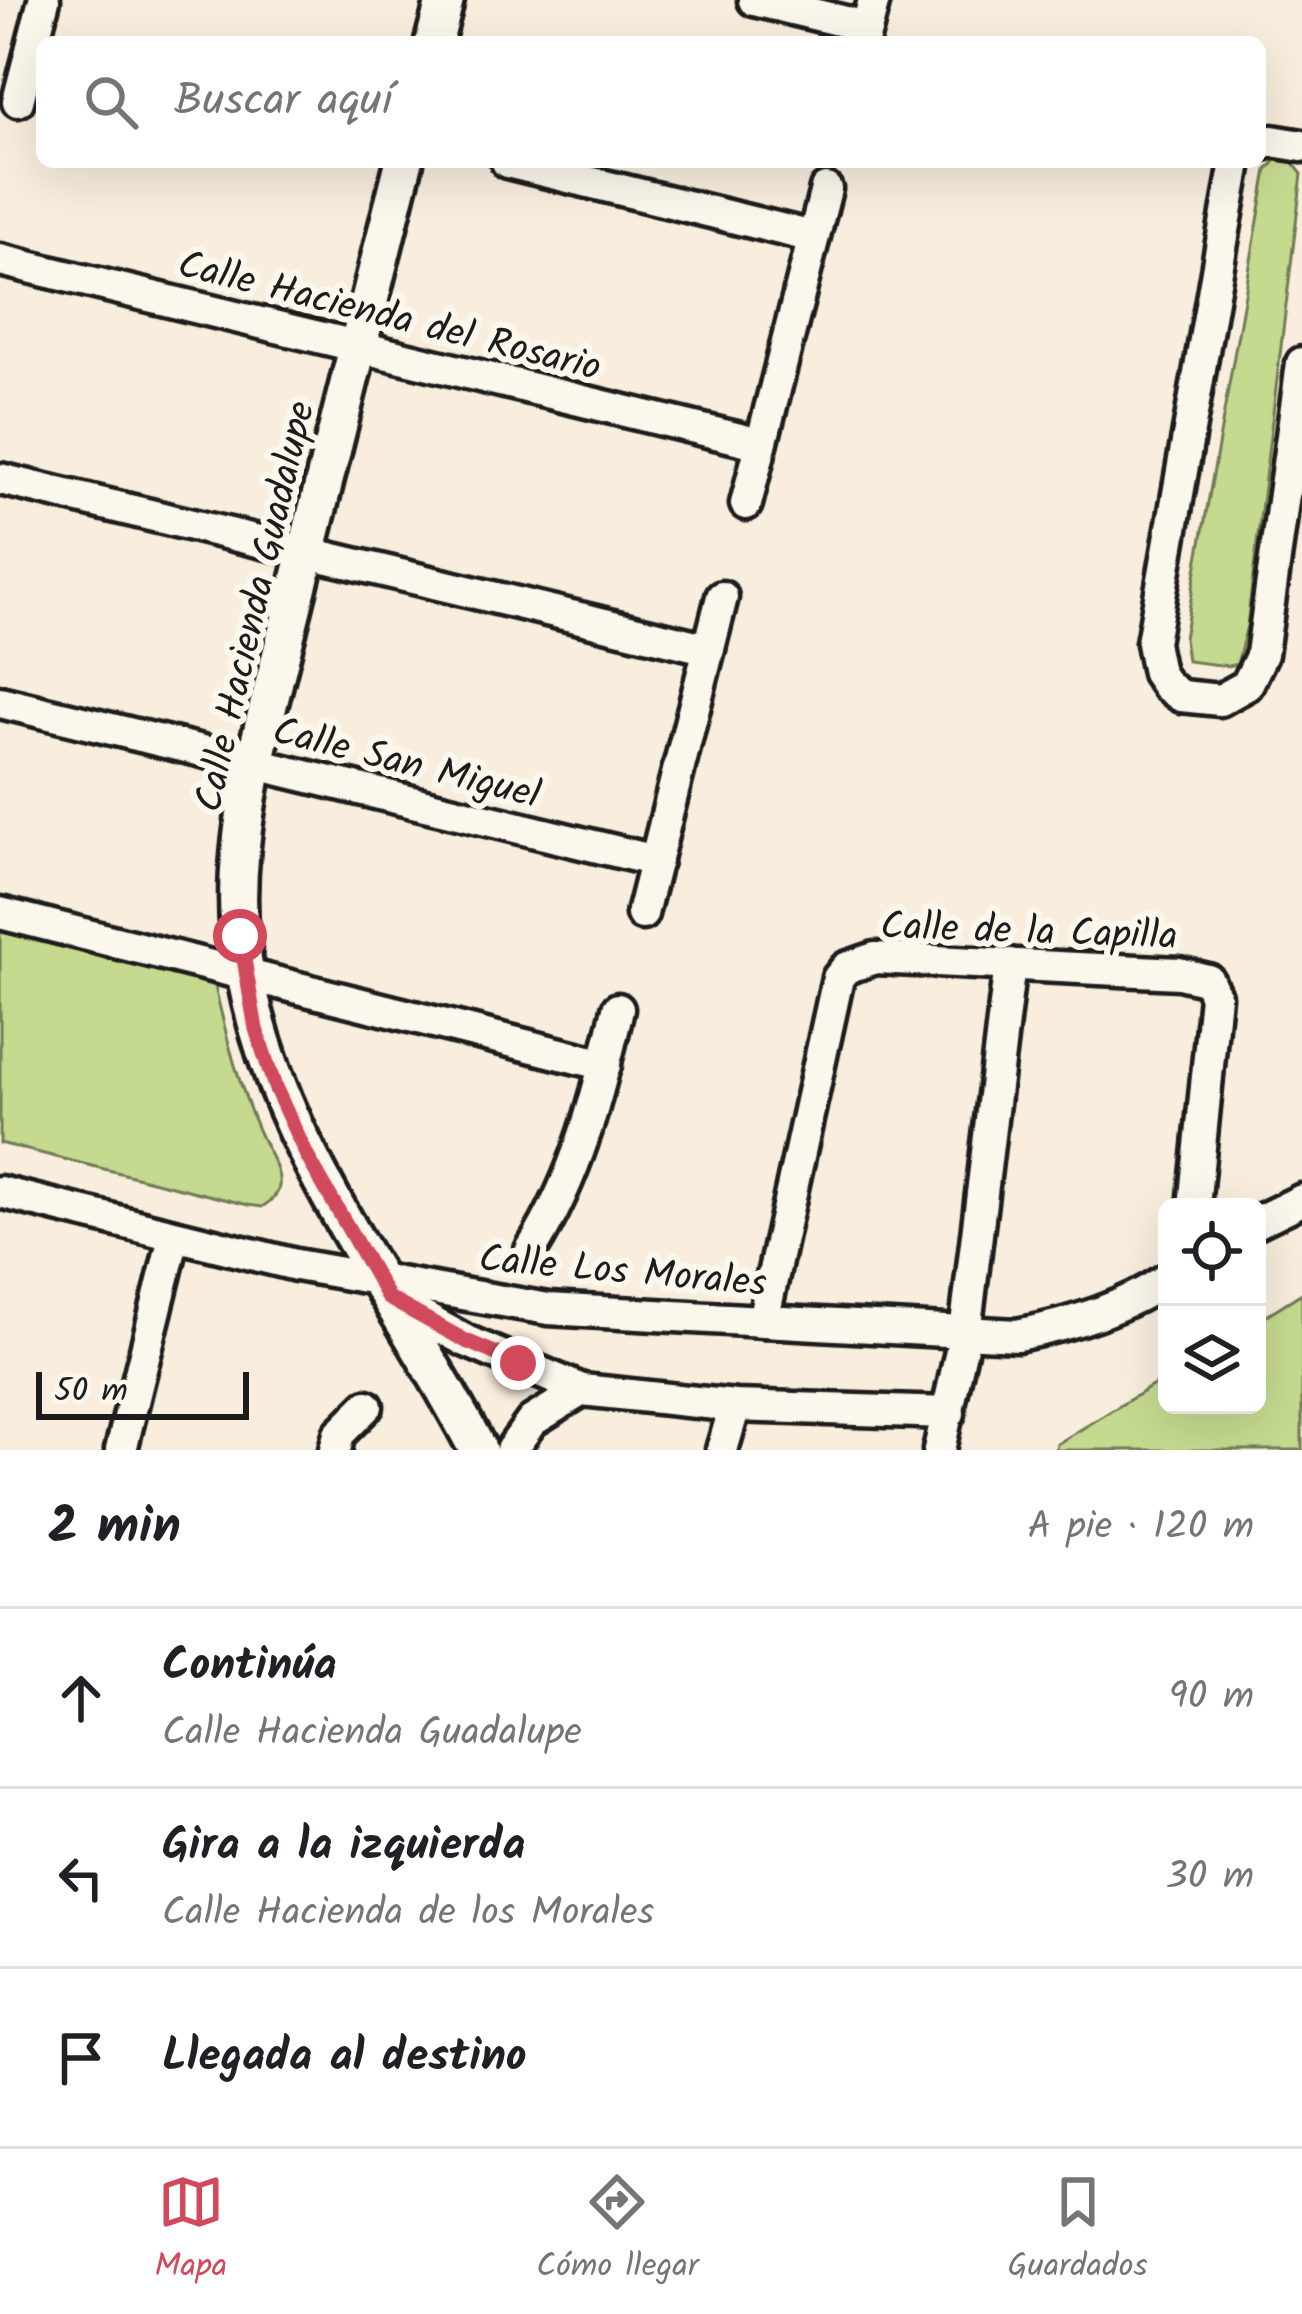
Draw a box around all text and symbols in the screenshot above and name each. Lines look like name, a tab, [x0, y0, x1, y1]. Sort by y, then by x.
search box	[36, 36, 1266, 168]
text: Buscar aquí	[174, 66, 392, 138]
icon: search	[78, 69, 144, 135]
street label: Calle Hacienda del Rosario	[171, 235, 607, 400]
street label: Calle Hacienda Guadalupe	[179, 395, 334, 818]
street label: Calle San Miguel	[266, 702, 546, 828]
street label: Calle de la Capilla	[879, 897, 1178, 969]
route start	[213, 909, 267, 963]
map controls	[1158, 1198, 1266, 1414]
button: locate	[1158, 1198, 1266, 1306]
street label: Calle Los Morales	[476, 1230, 769, 1316]
button: layers	[1158, 1306, 1266, 1414]
route end	[491, 1336, 545, 1390]
scale bar	[36, 1366, 249, 1419]
text: 50 m	[54, 1366, 128, 1419]
text: 2 min	[48, 1488, 181, 1569]
text: A pie · 120 m	[1028, 1497, 1254, 1559]
text: Continúa	[162, 1631, 337, 1703]
icon: ahead	[48, 1665, 114, 1731]
text: 90 m	[1169, 1667, 1254, 1729]
text: Calle Hacienda Guadalupe	[162, 1703, 582, 1765]
text: Gira a la izquierda	[162, 1811, 525, 1883]
icon: left	[48, 1845, 114, 1911]
text: 30 m	[1166, 1847, 1254, 1909]
text: Calle Hacienda de los Morales	[162, 1883, 654, 1945]
text: Llegada al destino	[162, 2022, 527, 2094]
icon: arrive	[48, 2025, 114, 2091]
tab: Mapa	[155, 2169, 227, 2294]
tab: Cómo llegar	[536, 2169, 699, 2294]
tab: Guardados	[1008, 2169, 1147, 2294]

